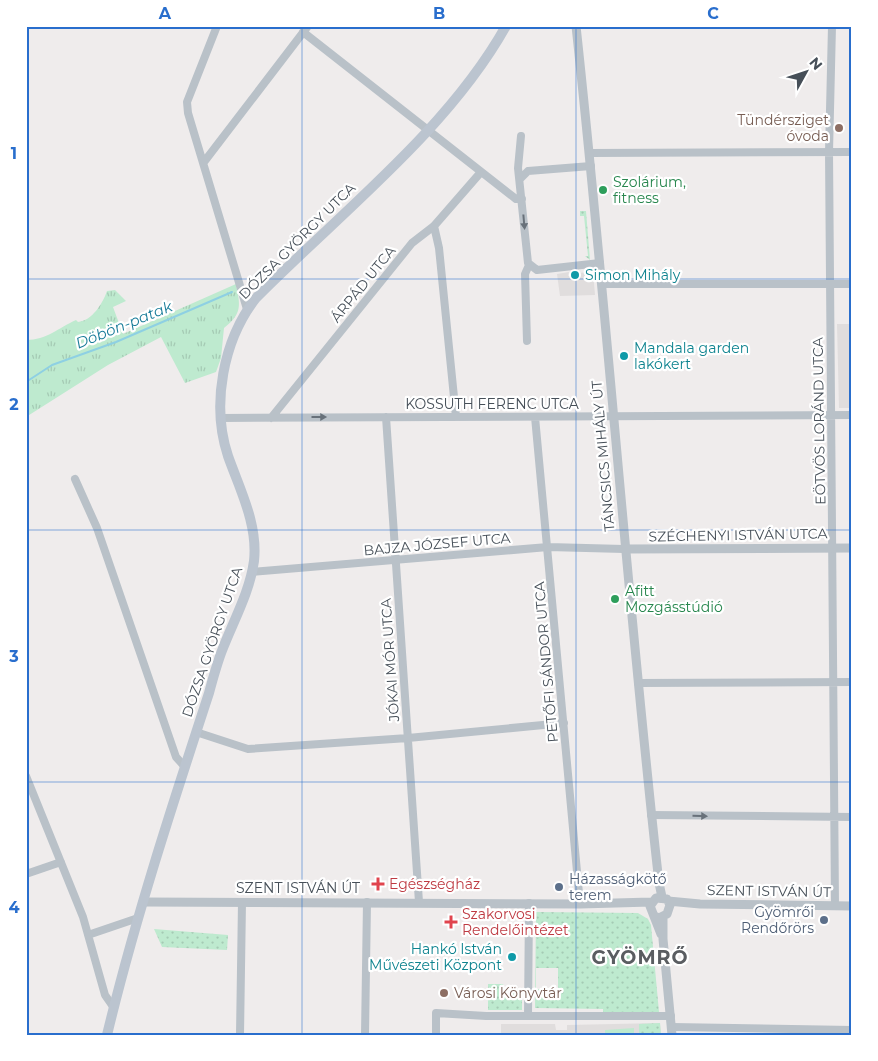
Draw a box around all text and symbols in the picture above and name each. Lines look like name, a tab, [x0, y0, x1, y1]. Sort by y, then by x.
text: A	[158, 4, 172, 23]
text: B	[433, 4, 445, 23]
text: C	[707, 4, 719, 23]
north arrow	[780, 48, 830, 98]
text: N	[805, 54, 826, 74]
place label: Tündérsziget óvoda	[737, 111, 829, 145]
marker: Tündérsziget óvoda	[833, 122, 845, 134]
text: 1	[11, 144, 17, 163]
place label: Szolárium, fitness	[613, 173, 686, 207]
street label: DÓZSA GYÖRGY UTCA	[235, 178, 360, 303]
marker: Szolárium, fitness	[597, 184, 609, 196]
one-way arrow	[520, 215, 528, 231]
street label: ÁRPÁD UTCA	[327, 241, 400, 326]
place label: Simon Mihály	[585, 266, 681, 284]
marker: Simon Mihály	[569, 269, 581, 281]
water label: Döbön-patak	[73, 296, 176, 353]
street label: EÖTVÖS LORÁND UTCA	[809, 336, 829, 505]
place label: Mandala garden lakókert	[634, 339, 749, 373]
marker: Mandala garden lakókert	[618, 350, 630, 362]
street label: TÁNCSICS MIHÁLY ÚT	[587, 380, 619, 532]
text: 2	[9, 395, 19, 414]
street label: KOSSUTH FERENC UTCA	[405, 395, 580, 413]
one-way arrow	[312, 413, 328, 421]
street label: SZÉCHENYI ISTVÁN UTCA	[648, 524, 829, 546]
street label: BAJZA JÓZSEF UTCA	[363, 529, 512, 559]
street label: DÓZSA GYÖRGY UTCA	[178, 564, 246, 719]
street label: PETŐFI SÁNDOR UTCA	[530, 580, 562, 743]
place label: Afitt Mozgásstúdió	[625, 582, 723, 616]
marker: Afitt Mozgásstúdió	[609, 593, 621, 605]
street label: JÓKAI MÓR UTCA	[377, 597, 403, 723]
text: 3	[8, 647, 19, 666]
one-way arrow	[692, 812, 708, 820]
place label: Házasságkötő terem	[569, 870, 667, 904]
place label: Egészségház	[389, 875, 480, 893]
marker: Egészségház	[371, 877, 385, 891]
street label: SZENT ISTVÁN ÚT	[236, 879, 360, 897]
marker: Házasságkötő terem	[553, 881, 565, 893]
street label: SZENT ISTVÁN ÚT	[707, 881, 831, 901]
text: 4	[8, 898, 20, 917]
place label: Gyömrői Rendőrörs	[741, 903, 814, 937]
place label: Szakorvosi Rendelőintézet	[462, 905, 569, 939]
marker: Gyömrői Rendőrörs	[818, 914, 830, 926]
marker: Szakorvosi Rendelőintézet	[444, 915, 458, 929]
place label: Hankó István Művészeti Központ	[369, 940, 502, 974]
district label: GYÖMRŐ	[591, 946, 689, 969]
marker: Hankó István Művészeti Központ	[506, 951, 518, 963]
place label: Városi Könyvtár	[454, 984, 562, 1002]
marker: Városi Könyvtár	[438, 987, 450, 999]

